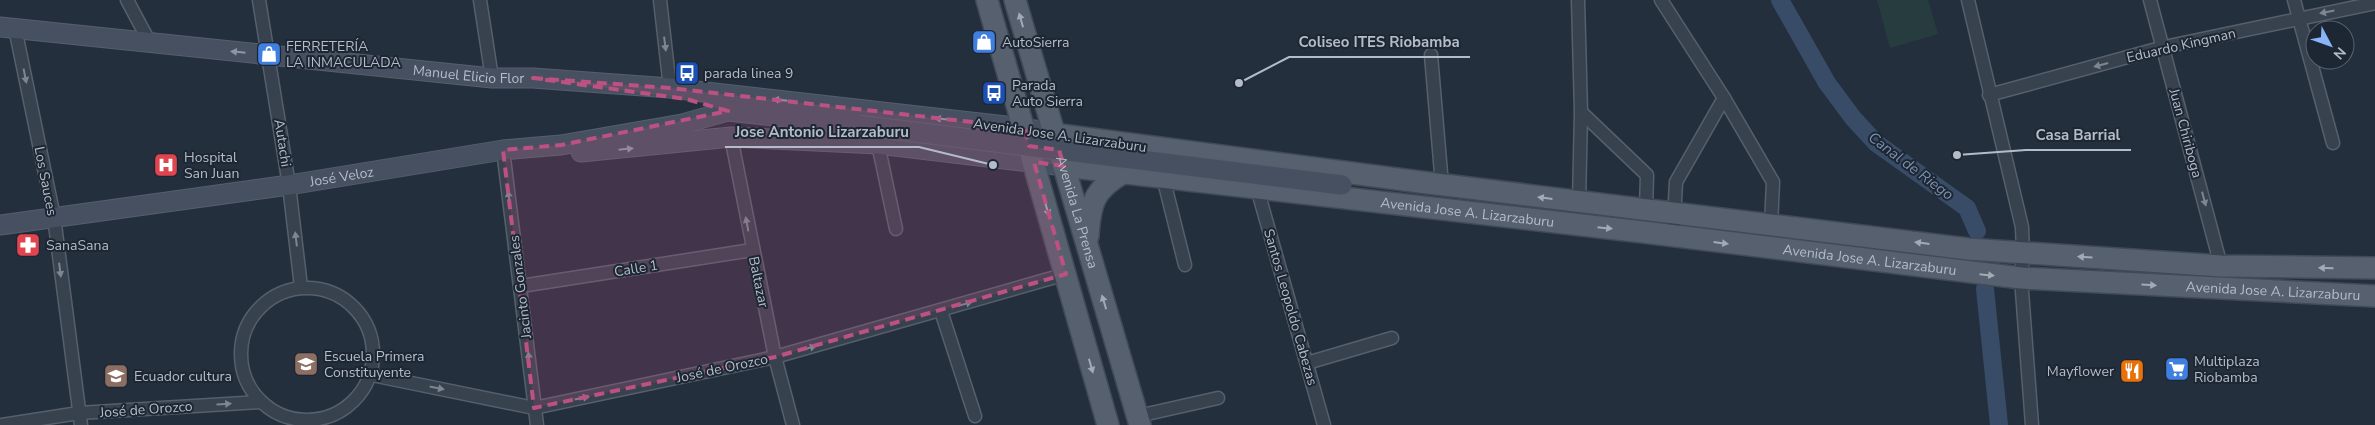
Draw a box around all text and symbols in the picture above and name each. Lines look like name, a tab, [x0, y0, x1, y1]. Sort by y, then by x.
one-way arrow	[2320, 8, 2335, 16]
one-way arrow	[1016, 12, 1024, 27]
north arrow	[2305, 20, 2355, 70]
street label: Eduardo Kingman	[2125, 24, 2238, 67]
callout: Coliseo ITES Riobamba	[1289, 27, 1470, 57]
shop icon: AutoSierra	[971, 29, 997, 55]
text: Coliseo ITES Riobamba	[1298, 32, 1460, 52]
place label: AutoSierra	[1002, 33, 1069, 52]
one-way arrow	[661, 36, 669, 52]
place label: FERRETERÍA LA INMACULADA	[286, 37, 401, 72]
shop icon: FERRETERÍA LA INMACULADA	[256, 41, 282, 67]
text: N	[2329, 43, 2350, 63]
one-way arrow	[230, 48, 246, 56]
bus stop icon: parada linea 9	[674, 60, 700, 86]
street label: Manuel Elicio Flor	[412, 61, 524, 88]
one-way arrow	[2093, 61, 2108, 69]
place label: parada linea 9	[704, 64, 793, 83]
one-way arrow	[21, 68, 29, 84]
place label: Parada Auto Sierra	[1012, 76, 1083, 111]
bus stop icon: Parada Auto Sierra	[981, 80, 1007, 106]
street label: Juan Chiriboga	[2164, 85, 2207, 180]
one-way arrow	[772, 96, 788, 104]
street label: Avenida Jose A. Lizarzaburu	[972, 114, 1148, 157]
one-way arrow	[933, 115, 949, 123]
callout: Jose Antonio Lizarzaburu	[725, 117, 919, 147]
street label: Autachi	[269, 118, 296, 168]
callout: Casa Barrial	[2026, 120, 2131, 150]
text: Jose Antonio Lizarzaburu	[734, 122, 909, 142]
text: Casa Barrial	[2036, 125, 2121, 145]
water label: Canal de Riego	[1864, 127, 1958, 205]
street label: Los Sauces	[29, 145, 62, 218]
one-way arrow	[618, 145, 634, 153]
place label: Hospital San Juan	[184, 148, 239, 183]
hospital icon: Hospital San Juan	[153, 152, 179, 178]
street label: Avenida La Prensa	[1051, 154, 1102, 271]
street label: José Veloz	[307, 162, 376, 192]
one-way arrow	[505, 190, 513, 206]
one-way arrow	[2200, 192, 2208, 207]
street label: Avenida Jose A. Lizarzaburu	[1379, 193, 1555, 232]
one-way arrow	[1537, 194, 1553, 202]
one-way arrow	[1044, 202, 1052, 217]
one-way arrow	[743, 216, 751, 232]
one-way arrow	[1597, 224, 1613, 232]
street label: Santos Leopoldo Cabezas	[1259, 227, 1322, 388]
one-way arrow	[292, 230, 300, 246]
pharmacy icon: SanaSana	[15, 232, 41, 258]
street label: Jacinto Gonzales	[505, 234, 536, 341]
place label: SanaSana	[46, 236, 109, 255]
one-way arrow	[1713, 239, 1729, 247]
one-way arrow	[1914, 239, 1930, 247]
street label: Avenida Jose A. Lizarzaburu	[1782, 240, 1957, 280]
one-way arrow	[2077, 252, 2093, 260]
street label: Baltazar	[744, 255, 773, 310]
street label: Calle 1	[613, 256, 659, 281]
one-way arrow	[57, 262, 65, 278]
one-way arrow	[2318, 263, 2334, 271]
one-way arrow	[1979, 271, 1995, 279]
street label: Avenida Jose A. Lizarzaburu	[2185, 277, 2361, 305]
one-way arrow	[2141, 281, 2157, 289]
one-way arrow	[1099, 295, 1107, 310]
one-way arrow	[958, 299, 973, 307]
one-way arrow	[802, 343, 817, 351]
place label: Escuela Primera Constituyente	[324, 347, 425, 382]
street label: José de Orozco	[674, 349, 770, 388]
school or university icon: Escuela Primera Constituyente	[293, 351, 319, 377]
one-way arrow	[525, 351, 533, 367]
place label: Multiplaza Riobamba	[2194, 352, 2260, 387]
supermarket icon: Multiplaza Riobamba	[2164, 356, 2190, 382]
one-way arrow	[1088, 358, 1096, 373]
restaurant icon: Mayflower	[2119, 358, 2145, 384]
place label: Mayflower	[2047, 362, 2114, 381]
school or university icon: Ecuador cultura	[103, 363, 129, 389]
place label: Ecuador cultura	[134, 367, 232, 386]
one-way arrow	[429, 384, 444, 392]
one-way arrow	[574, 393, 590, 401]
street label: José de Orozco	[98, 397, 193, 422]
one-way arrow	[217, 400, 233, 408]

